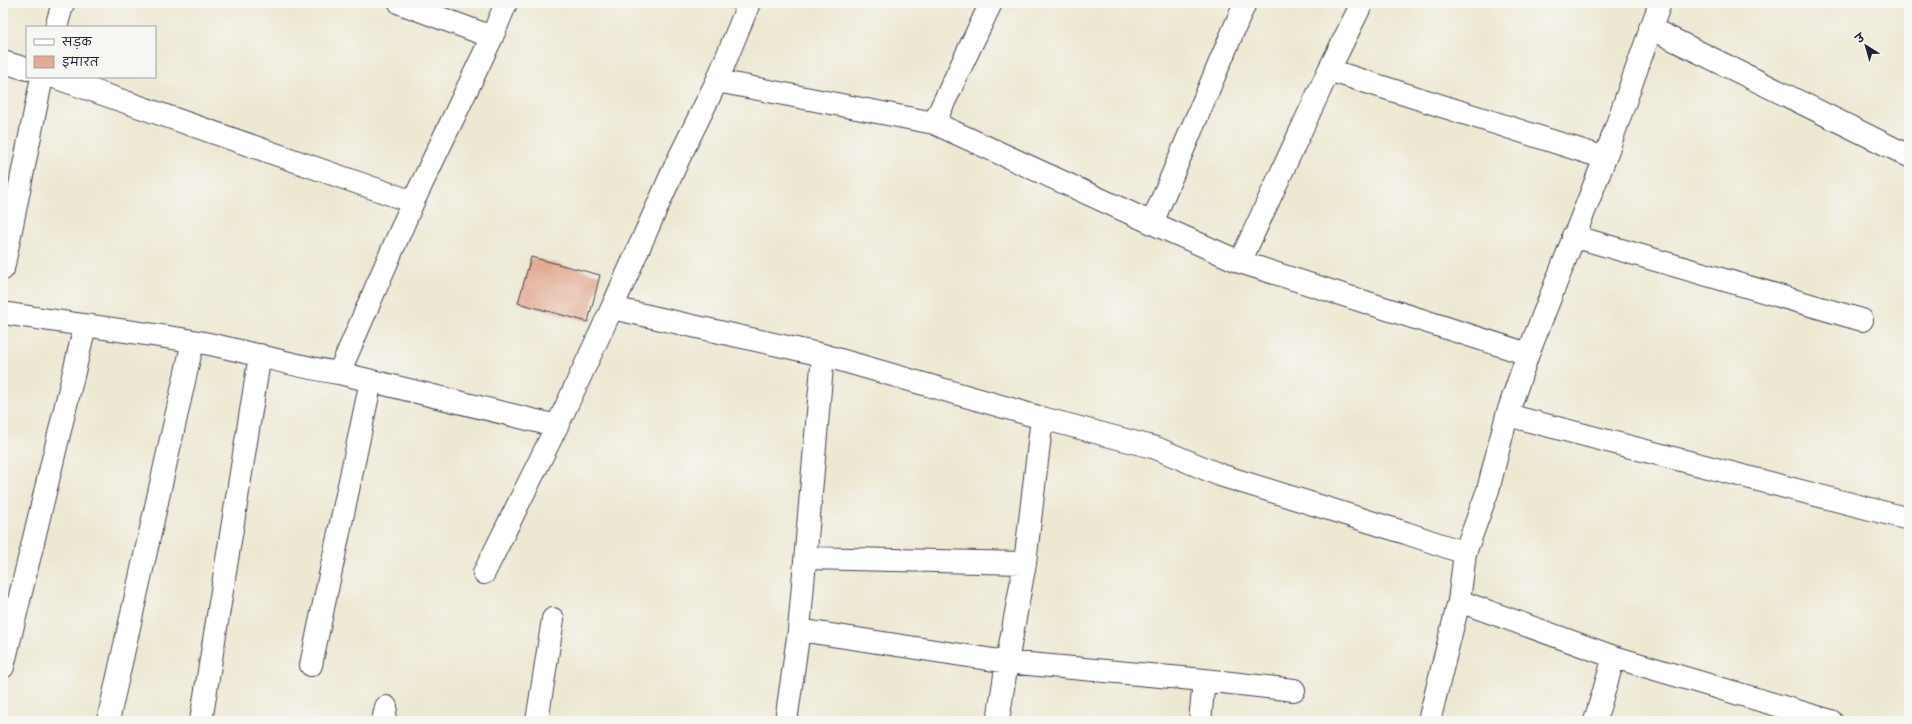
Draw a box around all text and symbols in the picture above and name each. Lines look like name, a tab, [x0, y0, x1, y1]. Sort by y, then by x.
legend	[26, 26, 156, 78]
north arrow	[1846, 26, 1886, 66]
text: उ	[1853, 30, 1869, 47]
text: सड़क	[61, 35, 93, 51]
text: इमारत	[62, 55, 100, 71]

